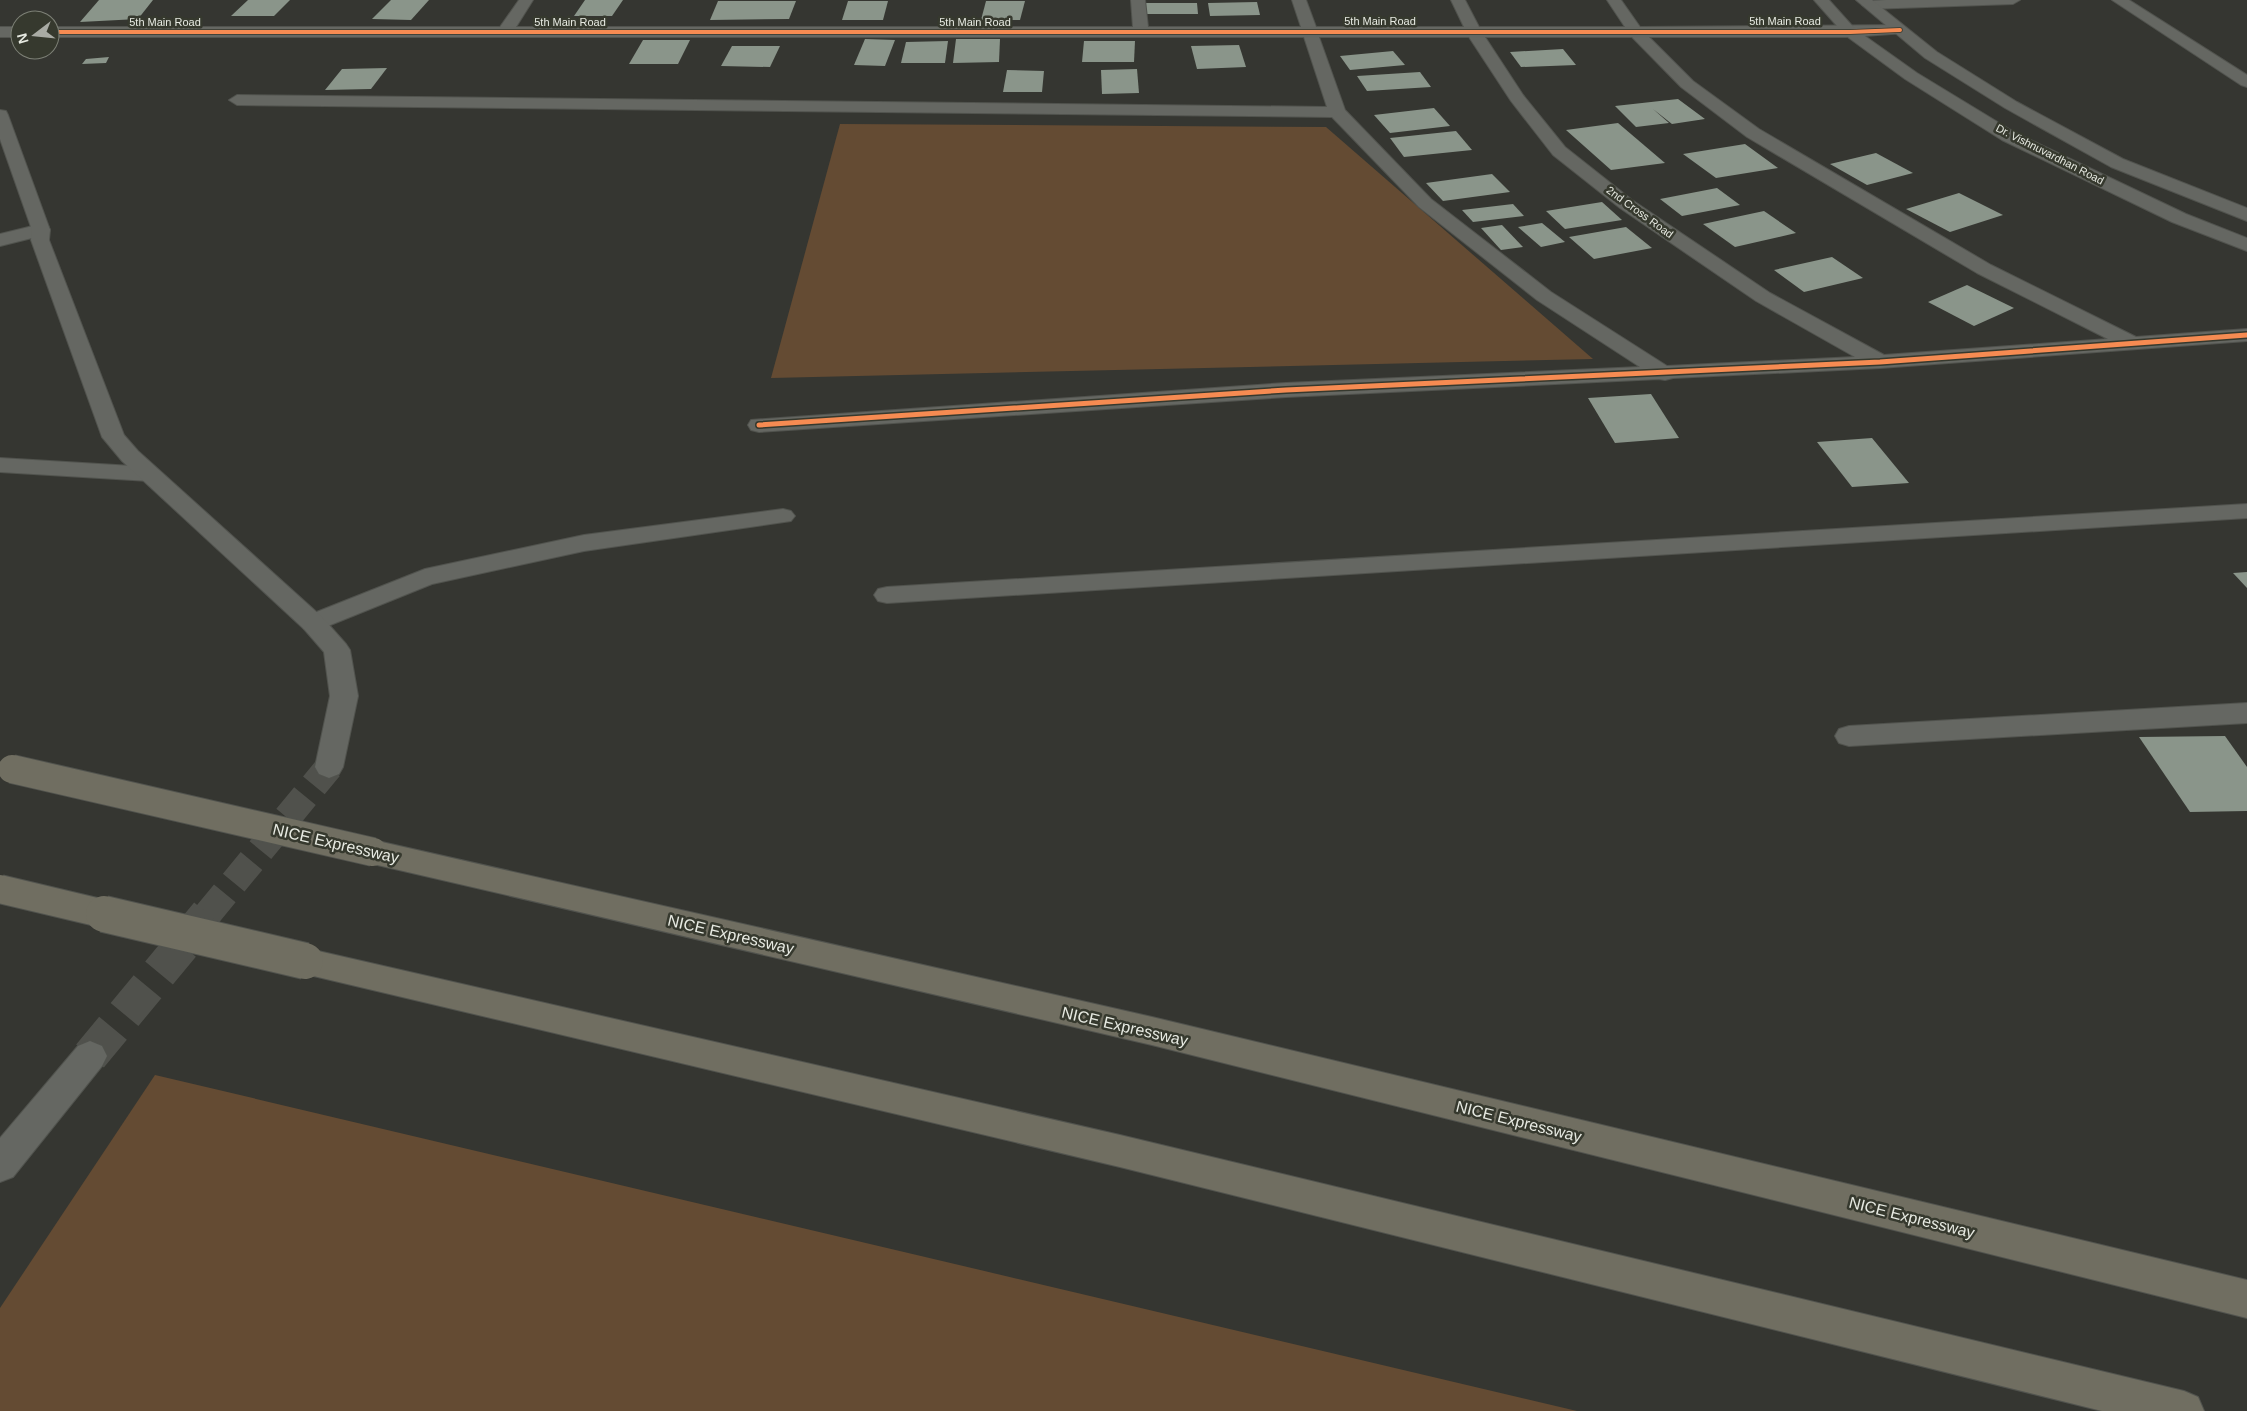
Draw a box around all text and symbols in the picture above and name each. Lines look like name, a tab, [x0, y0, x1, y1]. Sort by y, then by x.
north arrow	[10, 10, 60, 60]
street label: 5th Main Road	[1344, 15, 1416, 27]
street label: 5th Main Road	[1749, 15, 1821, 27]
street label: 5th Main Road	[129, 16, 201, 28]
street label: 5th Main Road	[534, 16, 606, 28]
street label: 5th Main Road	[939, 16, 1011, 28]
text: N	[13, 32, 32, 46]
street label: Dr. Vishnuvardhan Road	[1994, 121, 2106, 187]
street label: 2nd Cross Road	[1604, 184, 1676, 240]
street label: NICE Expressway	[271, 821, 401, 866]
street label: NICE Expressway	[666, 912, 796, 957]
street label: NICE Expressway	[1060, 1004, 1190, 1049]
street label: NICE Expressway	[1454, 1098, 1583, 1145]
street label: NICE Expressway	[1847, 1194, 1976, 1241]

